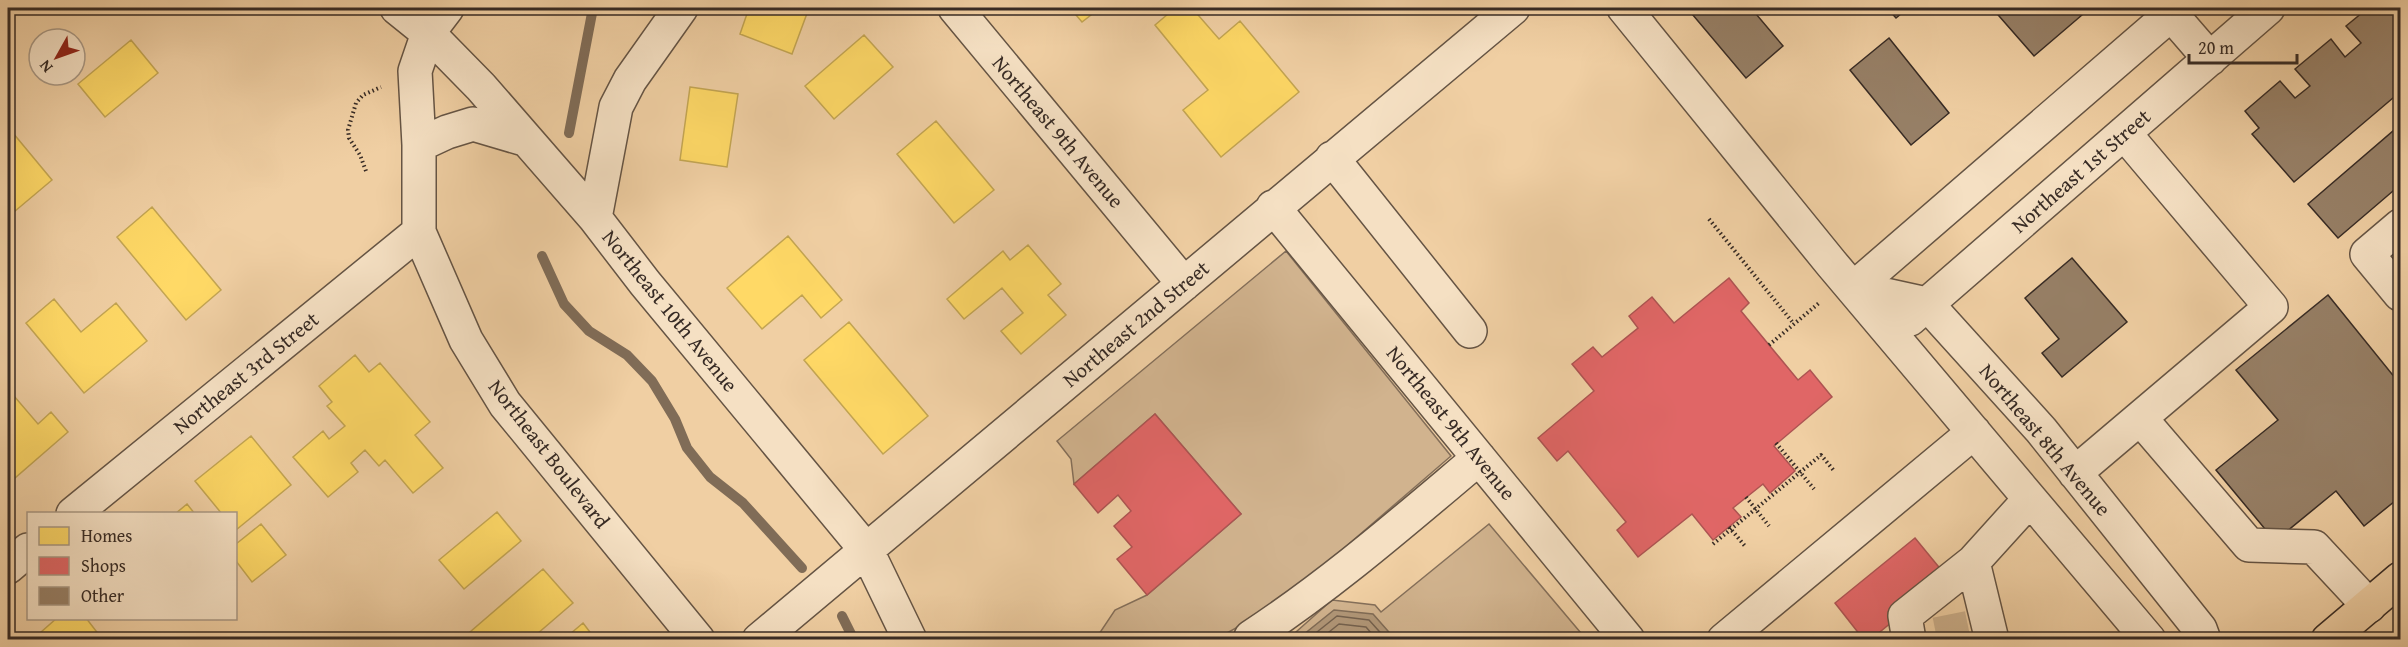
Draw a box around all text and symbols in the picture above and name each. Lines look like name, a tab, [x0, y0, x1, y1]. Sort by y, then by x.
north arrow	[27, 27, 87, 87]
scale bar	[2189, 27, 2297, 65]
text: 20 m	[2198, 34, 2234, 61]
street label: Northeast 9th Avenue	[985, 49, 1132, 215]
text: N	[33, 55, 58, 78]
street label: Northeast 1st Street	[2004, 101, 2158, 240]
street label: Northeast 10th Avenue	[595, 223, 746, 399]
street label: Northeast 2nd Street	[1055, 252, 1216, 394]
street label: Northeast 3rd Street	[166, 304, 326, 441]
street label: Northeast 9th Avenue	[1379, 339, 1524, 507]
street label: Northeast 8th Avenue	[1972, 357, 2119, 523]
street label: Northeast Boulevard	[481, 373, 618, 535]
legend	[27, 512, 237, 620]
text: Homes	[81, 522, 132, 549]
text: Shops	[81, 552, 126, 579]
text: Other	[81, 582, 125, 609]

